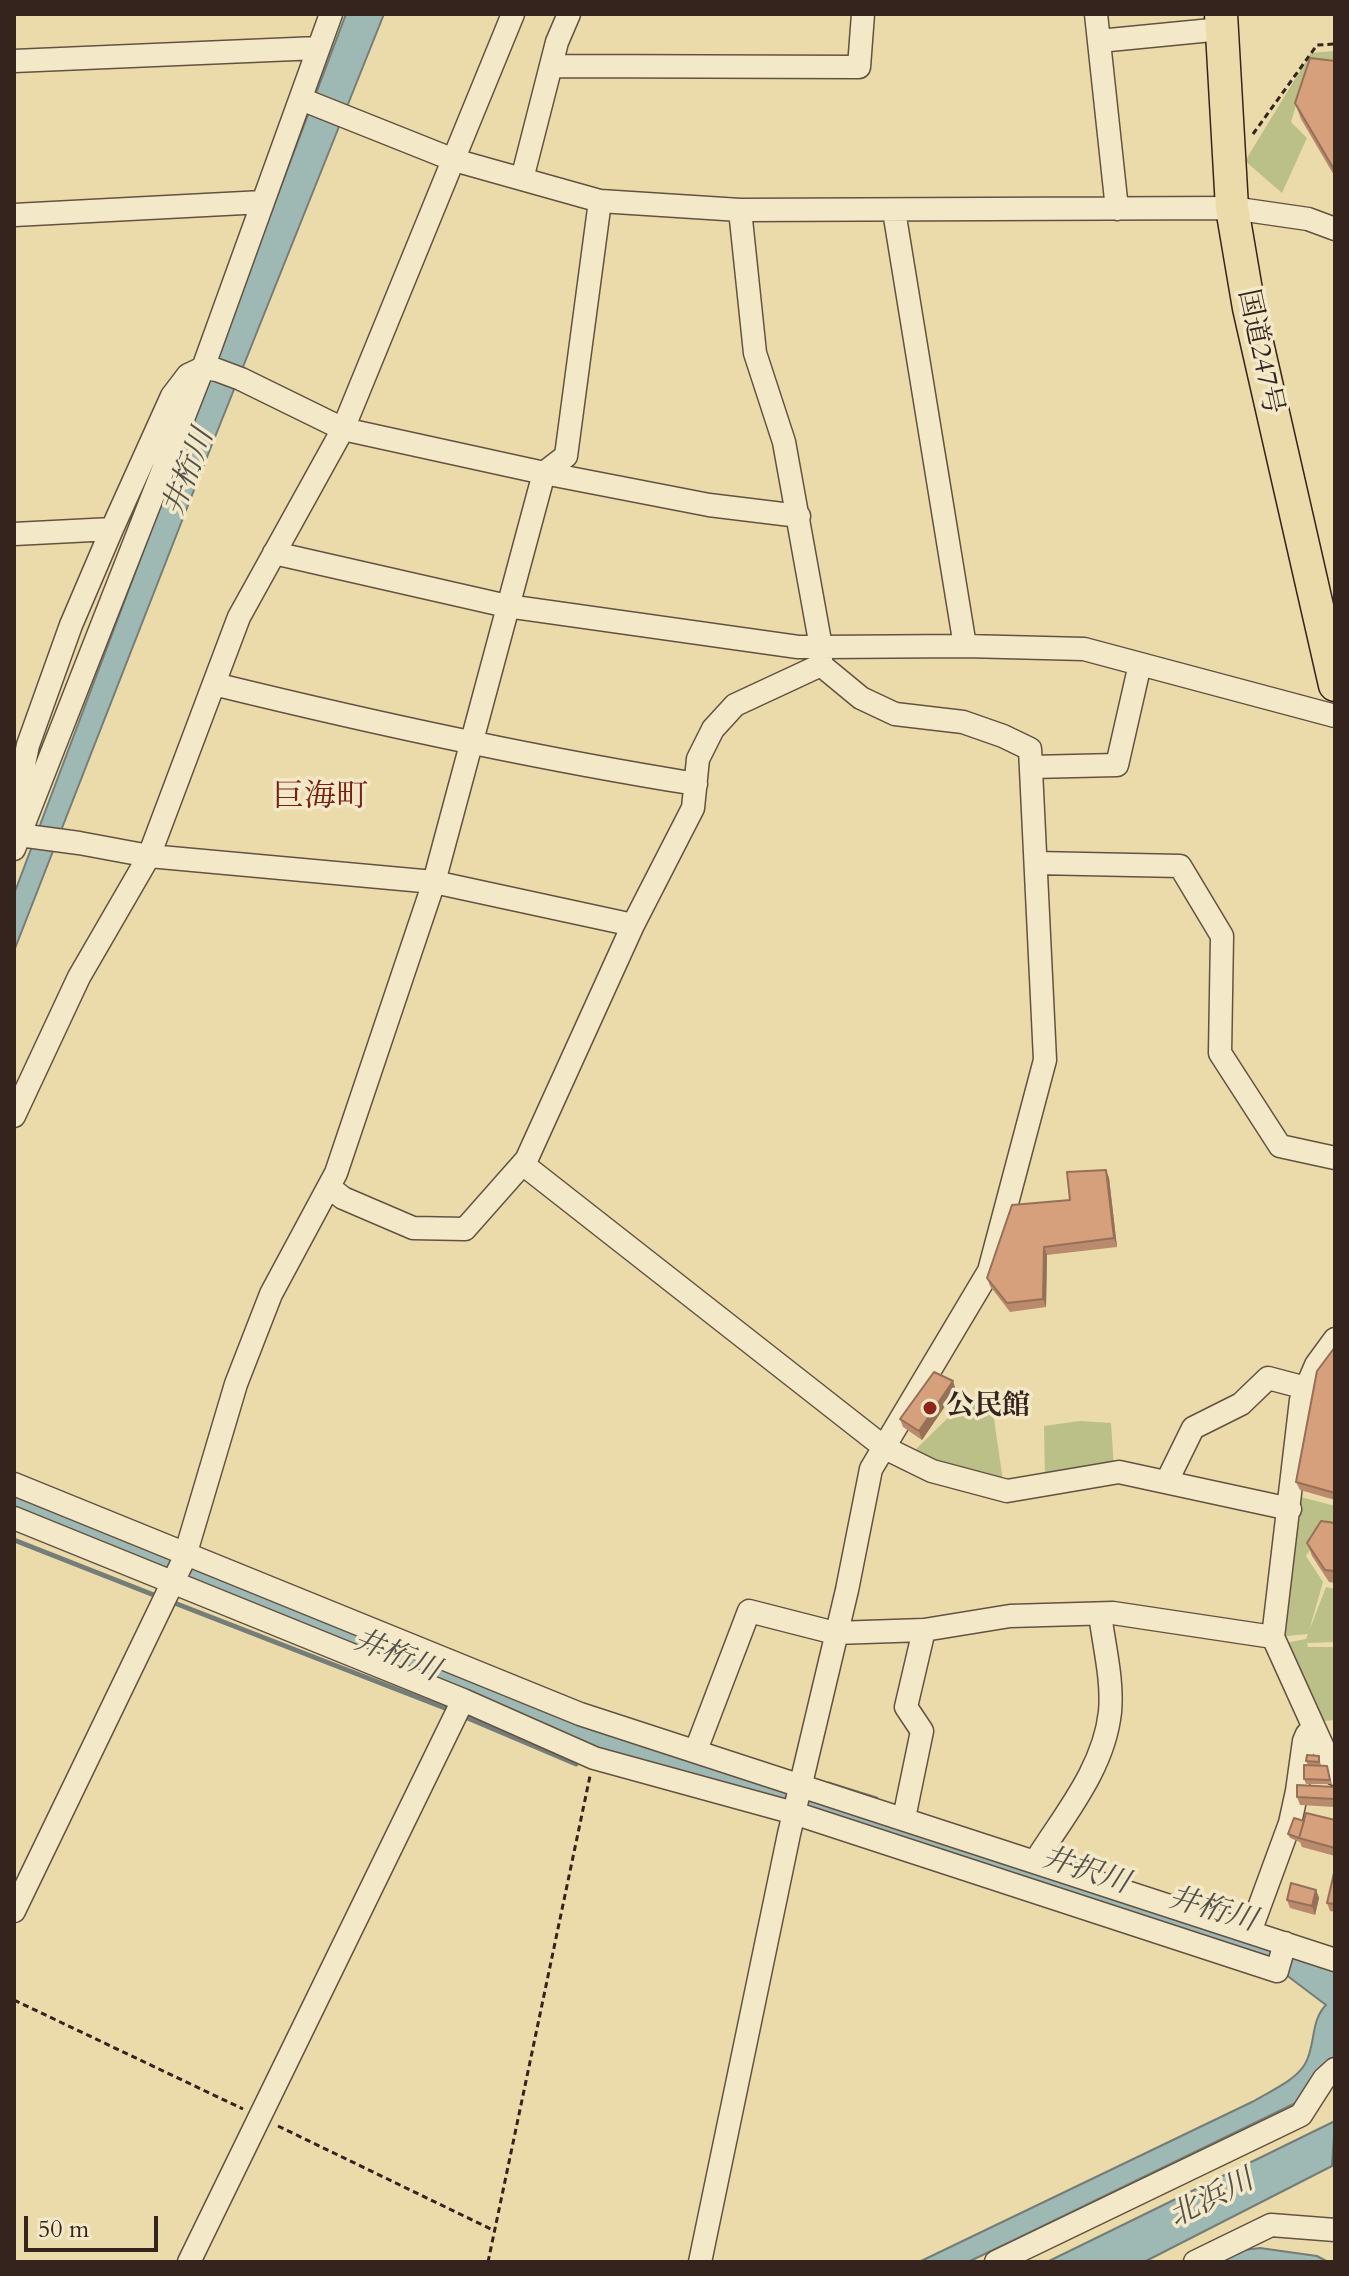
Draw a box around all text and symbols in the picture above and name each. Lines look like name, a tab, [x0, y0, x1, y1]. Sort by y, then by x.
street label: 国道247号	[1229, 286, 1289, 418]
water label: 井桁川	[157, 425, 223, 521]
district label: 巨海町	[272, 780, 368, 818]
place label: 公民館	[946, 1391, 1030, 1425]
marker: 公民館	[921, 1399, 939, 1417]
water label: 井桁川	[348, 1623, 444, 1691]
water label: 井択川	[1037, 1841, 1133, 1903]
water label: 井桁川	[1164, 1881, 1260, 1941]
water label: 北浜川	[1164, 2164, 1260, 2236]
scale bar	[28, 2200, 162, 2250]
text: 50 m	[38, 2213, 89, 2246]

